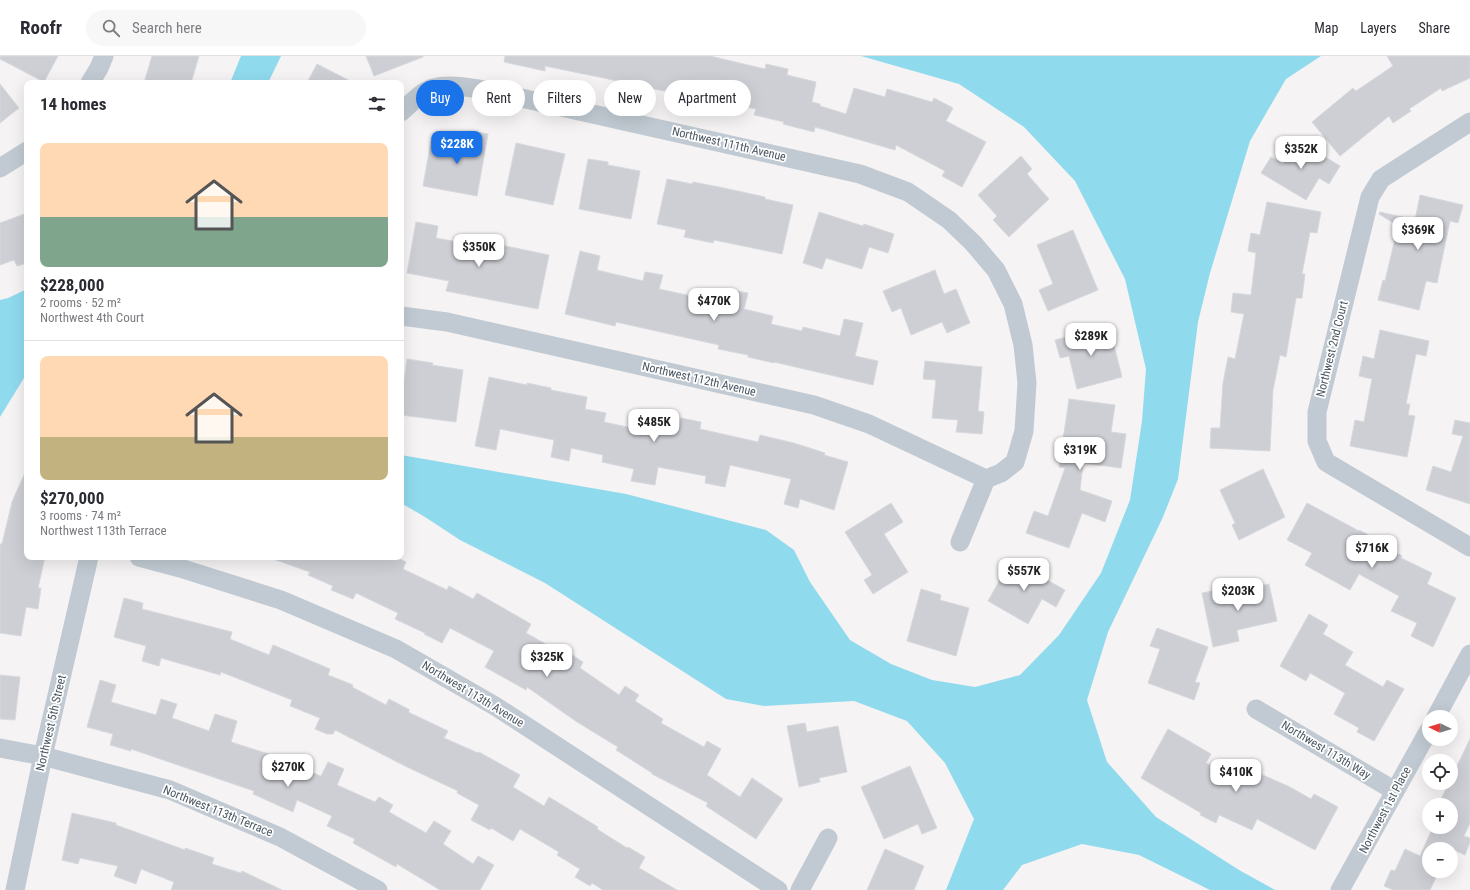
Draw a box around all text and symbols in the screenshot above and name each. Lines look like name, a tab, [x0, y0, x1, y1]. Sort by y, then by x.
search box	[86, 10, 366, 46]
text: Roofr	[20, 16, 62, 39]
icon: search	[100, 17, 122, 39]
text: Search here	[132, 19, 202, 37]
text: Map	[1314, 20, 1338, 36]
text: Layers	[1360, 20, 1397, 36]
text: Share	[1419, 20, 1450, 36]
chip: Buy	[416, 80, 464, 116]
chip: Rent	[472, 80, 525, 116]
chip: Filters	[533, 80, 596, 116]
chip: New	[604, 80, 656, 116]
chip: Apartment	[664, 80, 751, 116]
icon: filters	[366, 93, 388, 115]
text: 14 homes	[40, 94, 106, 114]
street label: Northwest 111th Avenue	[671, 124, 788, 164]
pin: $228K	[429, 131, 485, 165]
text: $228K	[440, 136, 474, 151]
pin: $352K	[1273, 136, 1329, 170]
text: $352K	[1284, 141, 1318, 156]
icon: home	[178, 169, 250, 241]
pin: $369K	[1390, 217, 1446, 251]
text: $369K	[1401, 222, 1435, 237]
pin: $350K	[451, 234, 507, 268]
text: $350K	[462, 239, 496, 254]
text: $228,000	[40, 275, 104, 295]
pin: $470K	[686, 288, 742, 322]
text: $470K	[697, 293, 731, 308]
text: 2 rooms · 52 m²	[40, 295, 121, 310]
street label: Northwest 2nd Court	[1313, 299, 1351, 398]
text: Northwest 4th Court	[40, 310, 144, 325]
pin: $289K	[1063, 323, 1119, 357]
text: $289K	[1074, 328, 1108, 343]
street label: Northwest 112th Avenue	[641, 359, 758, 399]
icon: home	[178, 382, 250, 454]
pin: $485K	[626, 409, 682, 443]
text: $485K	[637, 414, 671, 429]
pin: $319K	[1052, 437, 1108, 471]
text: $319K	[1063, 442, 1097, 457]
text: $270,000	[40, 488, 104, 508]
text: 3 rooms · 74 m²	[40, 508, 121, 523]
text: Northwest 113th Terrace	[40, 523, 167, 538]
pin: $716K	[1344, 535, 1400, 569]
text: $716K	[1355, 540, 1389, 555]
pin: $557K	[996, 558, 1052, 592]
text: $557K	[1007, 563, 1041, 578]
pin: $203K	[1210, 578, 1266, 612]
text: $203K	[1221, 583, 1255, 598]
pin: $325K	[519, 644, 575, 678]
text: $325K	[530, 649, 564, 664]
street label: Northwest 113th Avenue	[420, 658, 527, 730]
street label: Northwest 5th Street	[33, 673, 69, 772]
north arrow	[1422, 710, 1458, 746]
map controls	[1422, 710, 1458, 878]
street label: Northwest 113th Way	[1279, 718, 1373, 782]
pin: $270K	[260, 754, 316, 788]
button: locate	[1422, 754, 1458, 790]
text: $270K	[271, 759, 305, 774]
pin: $410K	[1208, 759, 1264, 793]
text: $410K	[1219, 764, 1253, 779]
street label: Northwest 1st Place	[1356, 764, 1414, 856]
street label: Northwest 113th Terrace	[161, 783, 275, 840]
button: +	[1422, 798, 1458, 834]
button: −	[1422, 842, 1458, 878]

